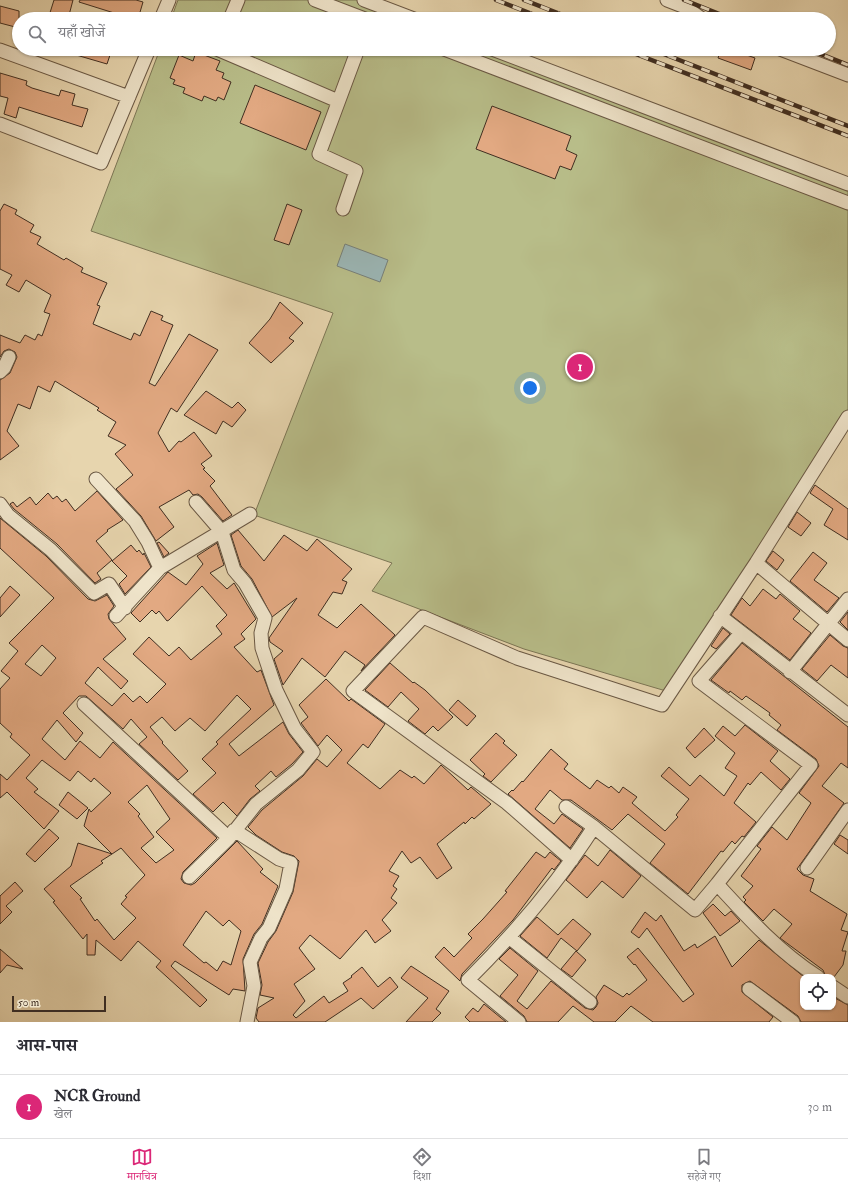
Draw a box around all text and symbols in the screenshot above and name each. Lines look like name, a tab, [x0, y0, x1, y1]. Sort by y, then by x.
search box	[12, 12, 836, 56]
icon: search	[26, 23, 48, 45]
text: यहाँ खोजें	[58, 23, 105, 42]
pin: 1	[567, 352, 593, 382]
your location	[520, 378, 540, 398]
map controls	[800, 974, 836, 1010]
button: locate	[800, 974, 836, 1010]
scale bar	[12, 994, 106, 1013]
text: 50 m	[18, 996, 39, 1009]
text: आस-पास	[16, 1035, 77, 1056]
text: NCR Ground	[54, 1087, 140, 1106]
text: 1	[27, 1099, 31, 1115]
text: 30 m	[808, 1099, 832, 1115]
text: खेल	[54, 1106, 72, 1122]
tab: मानचित्र	[127, 1146, 157, 1187]
tab: दिशा	[411, 1146, 433, 1187]
tab: सहेजे गए	[687, 1146, 721, 1187]

